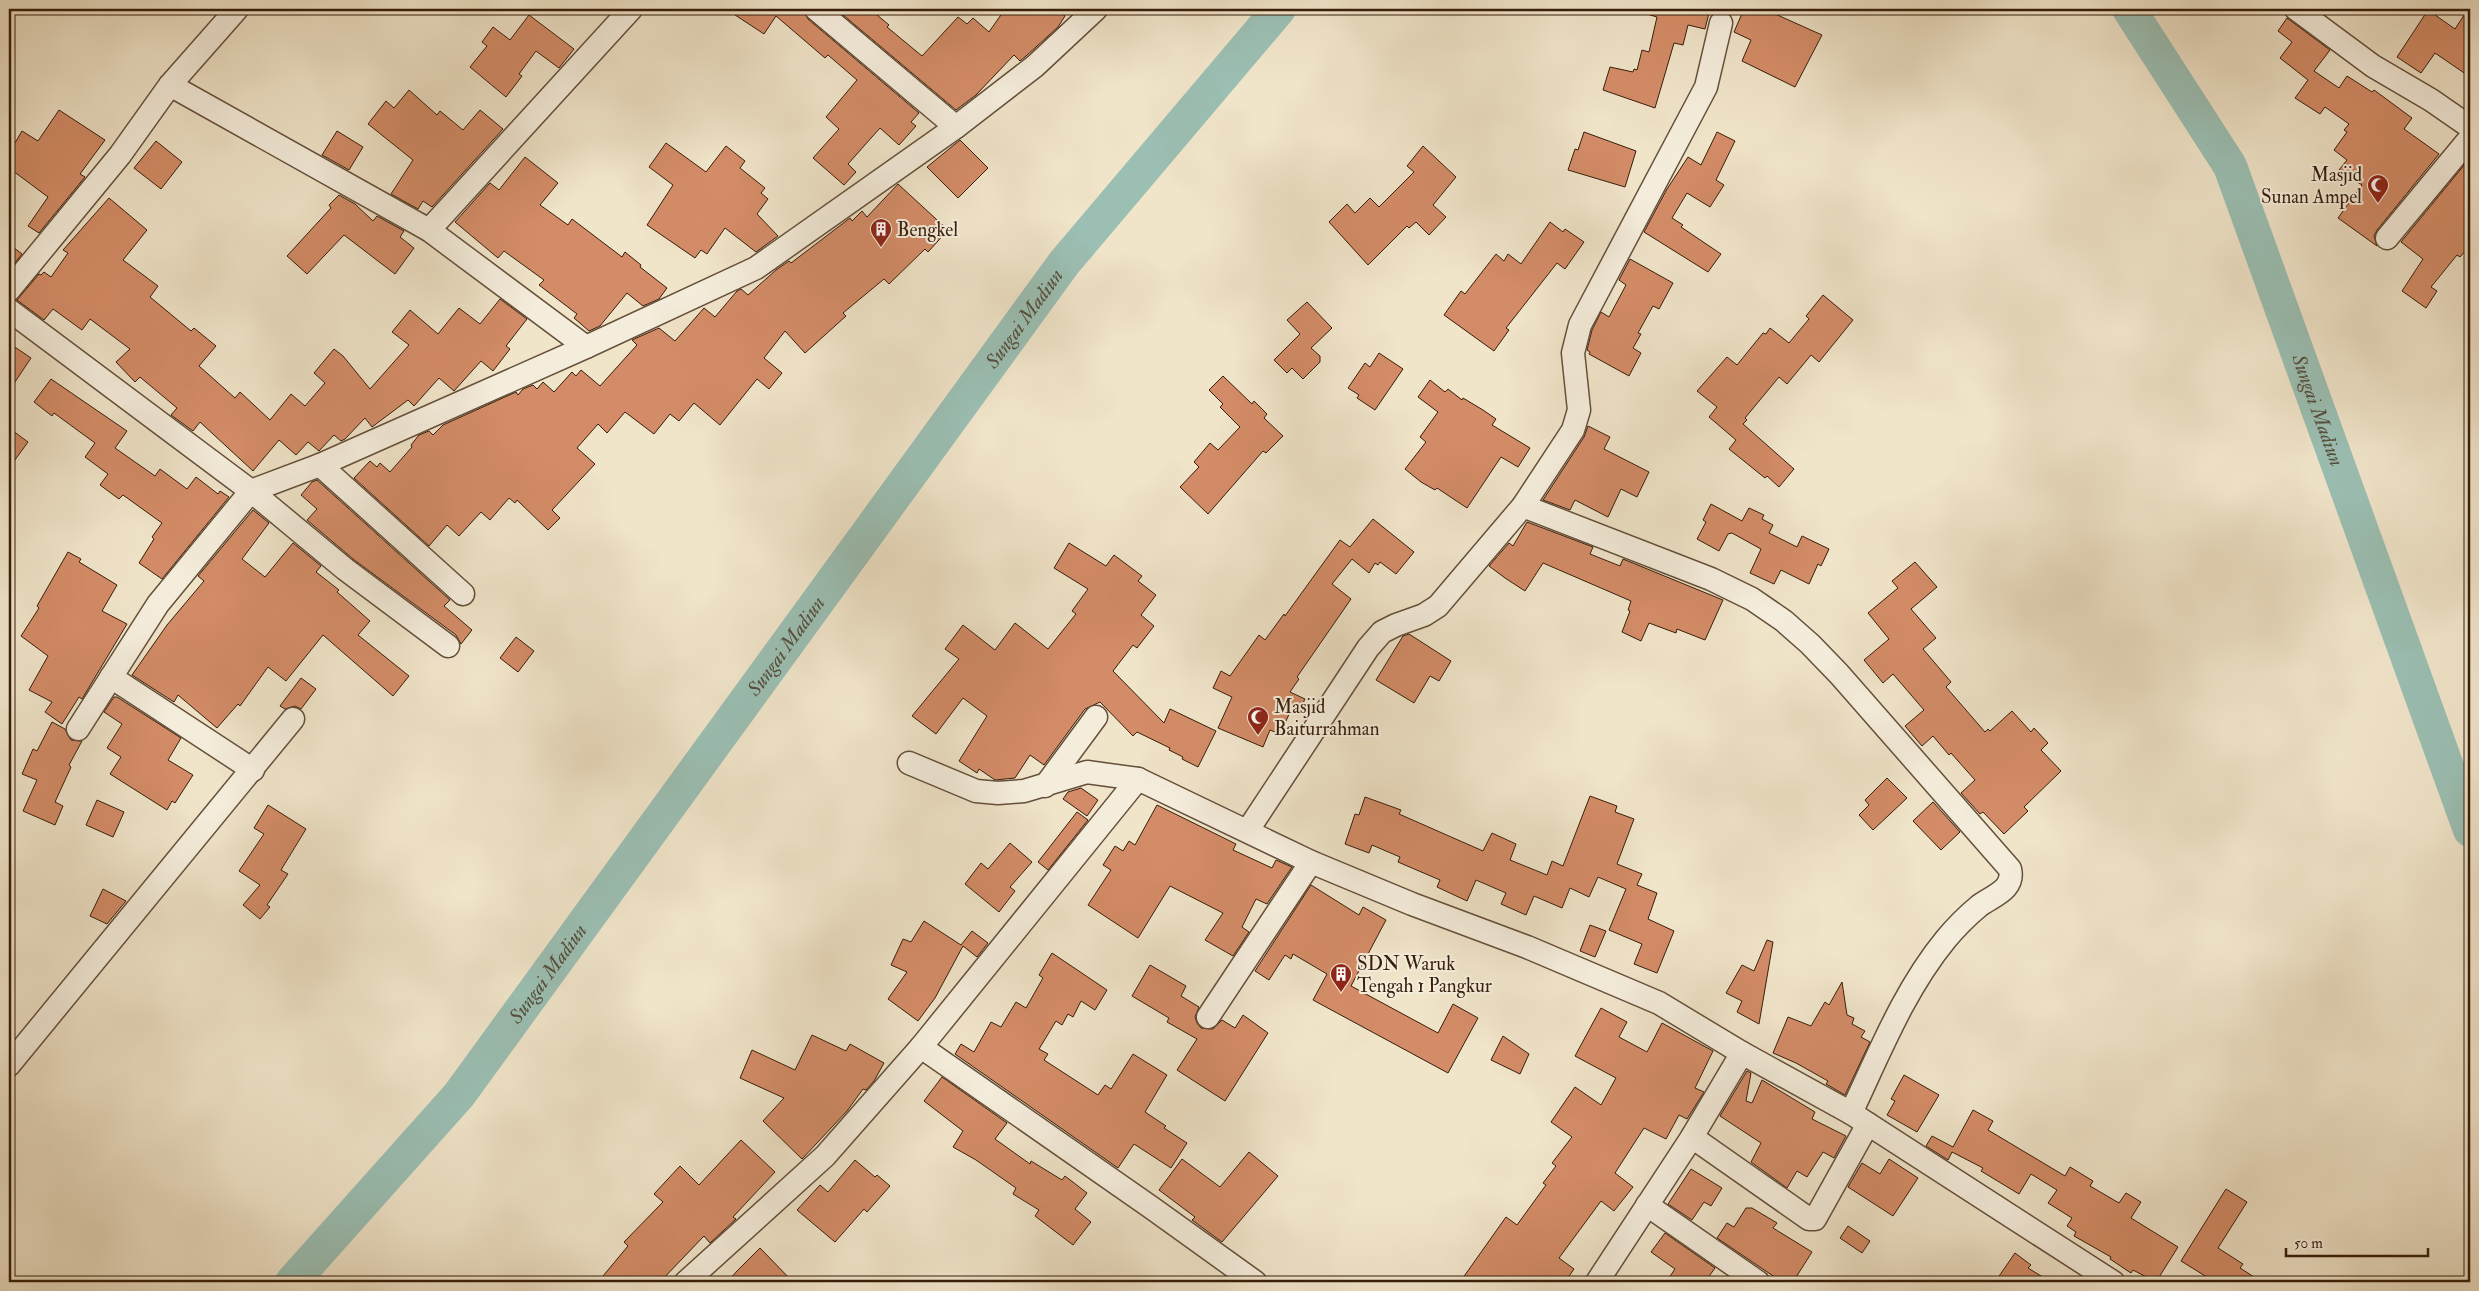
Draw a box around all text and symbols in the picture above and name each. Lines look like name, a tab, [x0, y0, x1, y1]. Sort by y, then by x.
place label: Masjid Sunan Ampel	[2261, 163, 2363, 210]
mosque icon: Masjid Sunan Ampel	[2366, 173, 2390, 204]
building icon: Bengkel	[869, 217, 893, 248]
place label: Bengkel	[897, 218, 958, 242]
water label: Sungai Madiun	[979, 264, 1069, 374]
water label: Sungai Madiun	[2286, 350, 2349, 469]
water label: Sungai Madiun	[741, 592, 831, 702]
place label: Masjid Baiturrahman	[1274, 695, 1380, 741]
mosque icon: Masjid Baiturrahman	[1246, 705, 1270, 736]
water label: Sungai Madiun	[503, 919, 592, 1029]
place label: SDN Waruk Tengah 1 Pangkur	[1357, 952, 1492, 998]
building icon: SDN Waruk Tengah 1 Pangkur	[1329, 962, 1353, 993]
scale bar	[2286, 1226, 2429, 1258]
text: 50 m	[2294, 1234, 2323, 1253]

